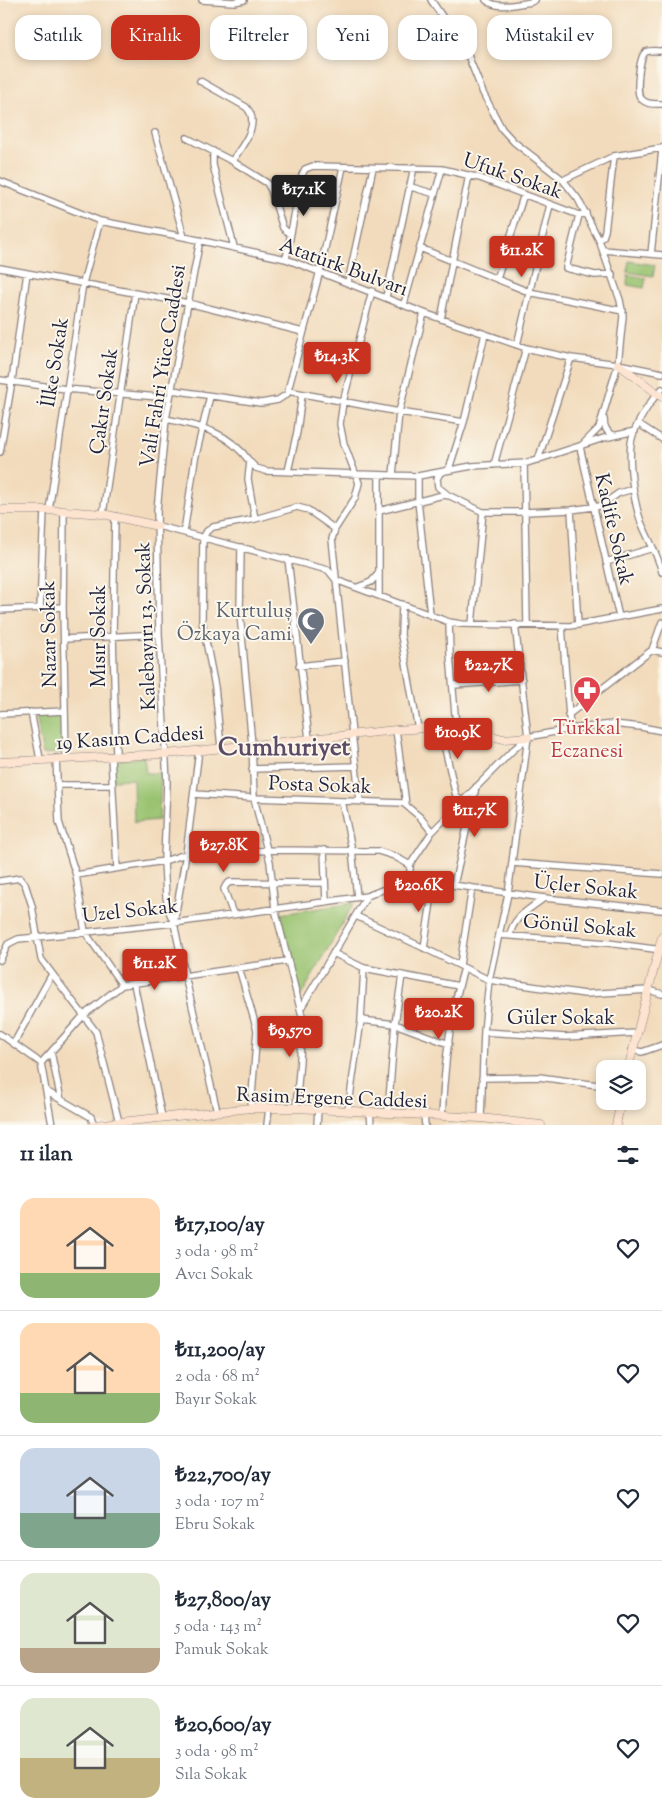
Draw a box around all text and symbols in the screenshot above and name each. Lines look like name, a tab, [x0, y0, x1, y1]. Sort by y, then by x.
chip: Satılık	[15, 15, 101, 60]
chip: Kiralık	[111, 15, 200, 60]
chip: Filtreler	[210, 15, 307, 60]
chip: Yeni	[317, 15, 388, 60]
chip: Daire	[398, 15, 477, 60]
chip: Müstakil ev	[487, 15, 612, 60]
street label: Ufuk Sokak	[458, 147, 566, 208]
pin: ₺17.1K	[263, 174, 345, 217]
text: ₺17.1K	[283, 179, 325, 202]
street label: Atatürk Bulvarı	[275, 232, 412, 305]
pin: ₺11.2K	[481, 236, 563, 278]
text: ₺11.2K	[500, 240, 544, 263]
street label: Vali Fahri Yüce Caddesi	[134, 262, 195, 470]
street label: İlke Sokak	[35, 315, 78, 409]
pin: ₺14.3K	[296, 342, 378, 384]
street label: Çakır Sokak	[84, 346, 127, 456]
text: ₺14.3K	[315, 346, 359, 369]
street label: Kadife Sokak	[586, 471, 640, 589]
street label: Kalebayırı 13. Sokak	[130, 541, 165, 711]
street label: Nazar Sokak	[35, 580, 66, 688]
street label: Mısır Sokak	[86, 584, 115, 688]
place label: Kurtuluş Özkaya Cami	[177, 598, 292, 650]
mosque icon: Kurtuluş Özkaya Cami	[296, 606, 326, 645]
pin: ₺22.7K	[448, 650, 530, 693]
text: ₺22.7K	[465, 655, 513, 678]
pharmacy icon: Türkkal Eczanesi	[572, 675, 602, 714]
place label: Türkkal Eczanesi	[551, 715, 624, 767]
pin: ₺10.9K	[417, 718, 499, 760]
street label: 19 Kasım Caddesi	[55, 720, 206, 759]
text: ₺10.9K	[435, 722, 481, 745]
district label: Cumhuriyet	[218, 731, 350, 767]
street label: Posta Sokak	[268, 770, 372, 803]
pin: ₺11.7K	[434, 796, 516, 838]
text: ₺11.7K	[453, 800, 497, 823]
pin: ₺27.8K	[183, 830, 265, 873]
text: ₺27.8K	[200, 835, 248, 858]
street label: Üçler Sokak	[532, 868, 640, 908]
pin: ₺20.6K	[378, 870, 460, 913]
text: ₺20.6K	[395, 875, 443, 898]
street label: Uzel Sokak	[81, 893, 180, 932]
street label: Gönül Sokak	[522, 908, 638, 947]
pin: ₺11.2K	[114, 948, 196, 991]
text: ₺11.2K	[133, 953, 177, 976]
pin: ₺20.2K	[398, 998, 480, 1040]
text: ₺20.2K	[415, 1002, 463, 1025]
street label: Güler Sokak	[507, 1005, 615, 1034]
pin: ₺9,570	[249, 1016, 331, 1058]
text: ₺9,570	[269, 1020, 311, 1043]
map controls	[596, 1060, 646, 1110]
button: layers	[596, 1060, 646, 1110]
street label: Rasim Ergene Caddesi	[236, 1082, 428, 1117]
text: 11 ilan	[20, 1140, 73, 1170]
icon: filters	[614, 1141, 642, 1169]
text: ₺17,100/ay	[175, 1211, 265, 1241]
icon: home	[60, 1218, 120, 1278]
icon: heart	[614, 1234, 642, 1262]
text: 3 oda · 98 m²	[175, 1241, 259, 1264]
text: Avcı Sokak	[175, 1264, 253, 1287]
text: ₺11,200/ay	[175, 1336, 265, 1366]
icon: home	[60, 1343, 120, 1403]
icon: heart	[614, 1359, 642, 1387]
text: 2 oda · 68 m²	[175, 1366, 260, 1389]
text: Bayır Sokak	[175, 1389, 257, 1412]
text: ₺22,700/ay	[175, 1461, 271, 1491]
icon: home	[60, 1468, 120, 1528]
icon: heart	[614, 1484, 642, 1512]
text: 3 oda · 107 m²	[175, 1491, 265, 1514]
text: Ebru Sokak	[175, 1514, 255, 1537]
text: ₺27,800/ay	[175, 1586, 271, 1616]
icon: home	[60, 1593, 120, 1653]
icon: heart	[614, 1609, 642, 1637]
text: 5 oda · 143 m²	[175, 1616, 262, 1639]
text: Pamuk Sokak	[175, 1639, 269, 1662]
text: ₺20,600/ay	[175, 1711, 272, 1741]
icon: home	[60, 1718, 120, 1778]
icon: heart	[614, 1734, 642, 1762]
text: 3 oda · 98 m²	[175, 1741, 259, 1764]
text: Sıla Sokak	[175, 1764, 247, 1787]

